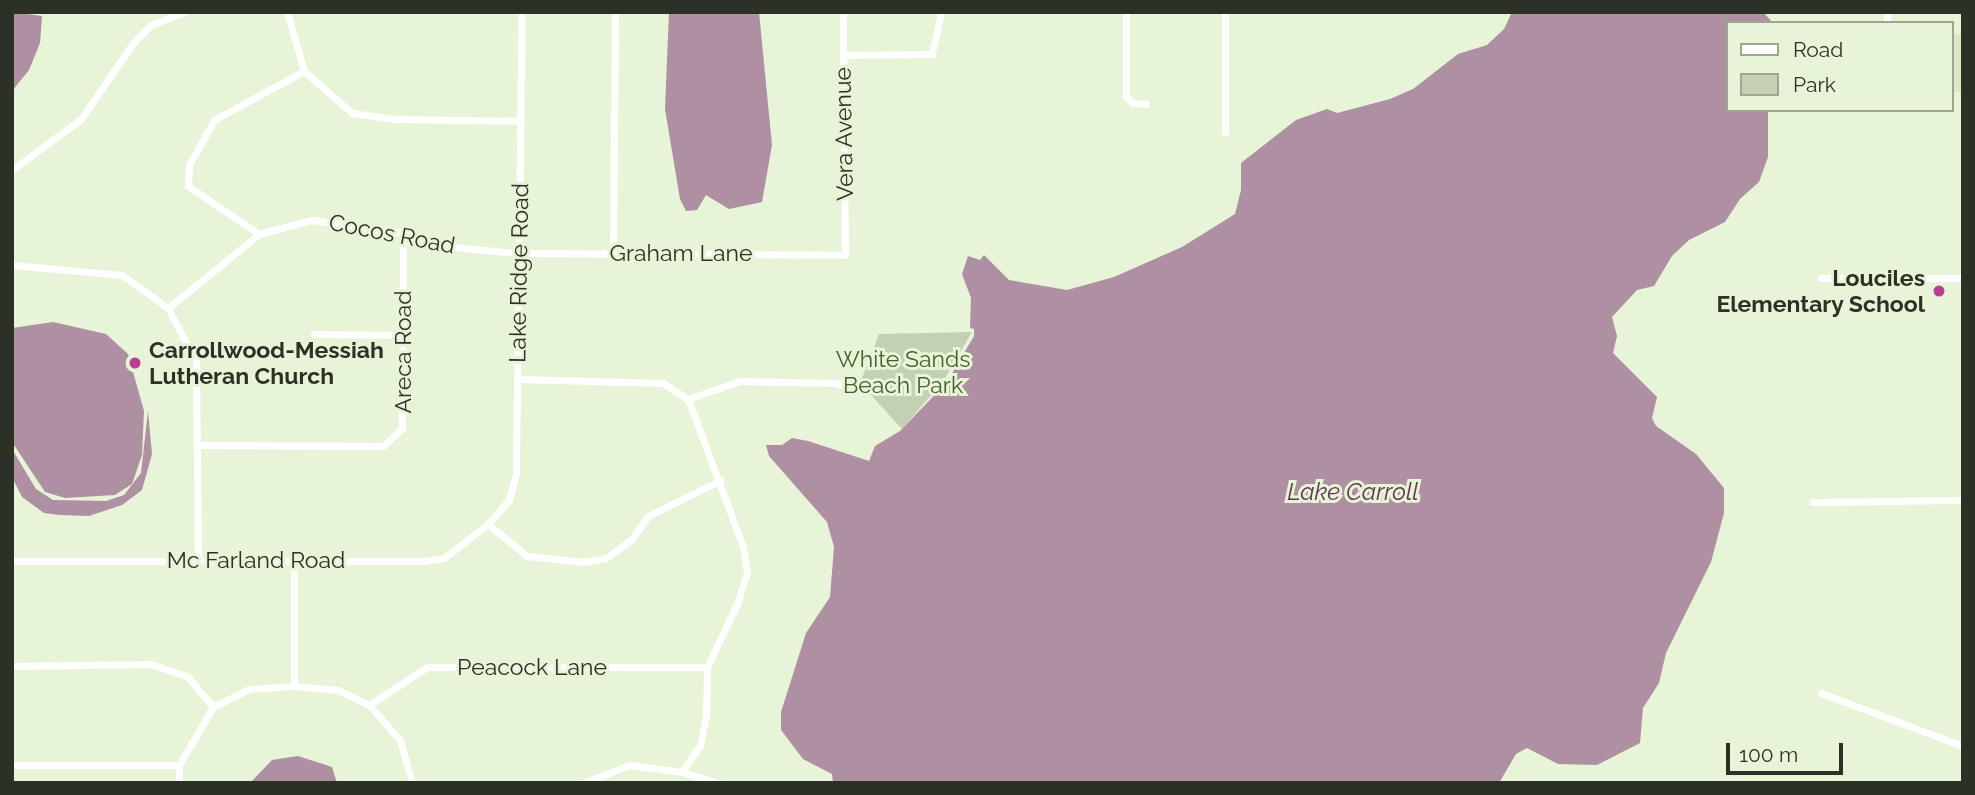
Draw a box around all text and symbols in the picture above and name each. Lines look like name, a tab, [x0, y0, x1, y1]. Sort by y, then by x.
legend	[1727, 21, 1954, 112]
text: Road	[1793, 37, 1843, 62]
street label: Vera Avenue	[829, 66, 859, 202]
text: Park	[1793, 72, 1836, 97]
street label: Lake Ridge Road	[504, 183, 534, 363]
street label: Cocos Road	[327, 208, 457, 260]
street label: Graham Lane	[610, 239, 752, 267]
place label: Louciles Elementary School	[1716, 264, 1925, 318]
marker: Louciles Elementary School	[1931, 283, 1947, 299]
street label: Areca Road	[389, 291, 417, 413]
place label: Carrollwood-Messiah Lutheran Church	[149, 336, 384, 390]
park label: White Sands Beach Park	[836, 345, 970, 399]
marker: Carrollwood-Messiah Lutheran Church	[127, 355, 143, 371]
water label: Lake Carroll	[1287, 478, 1419, 506]
street label: Mc Farland Road	[167, 546, 345, 574]
street label: Peacock Lane	[457, 653, 607, 681]
scale bar	[1730, 728, 1847, 772]
text: 100 m	[1739, 742, 1798, 767]

